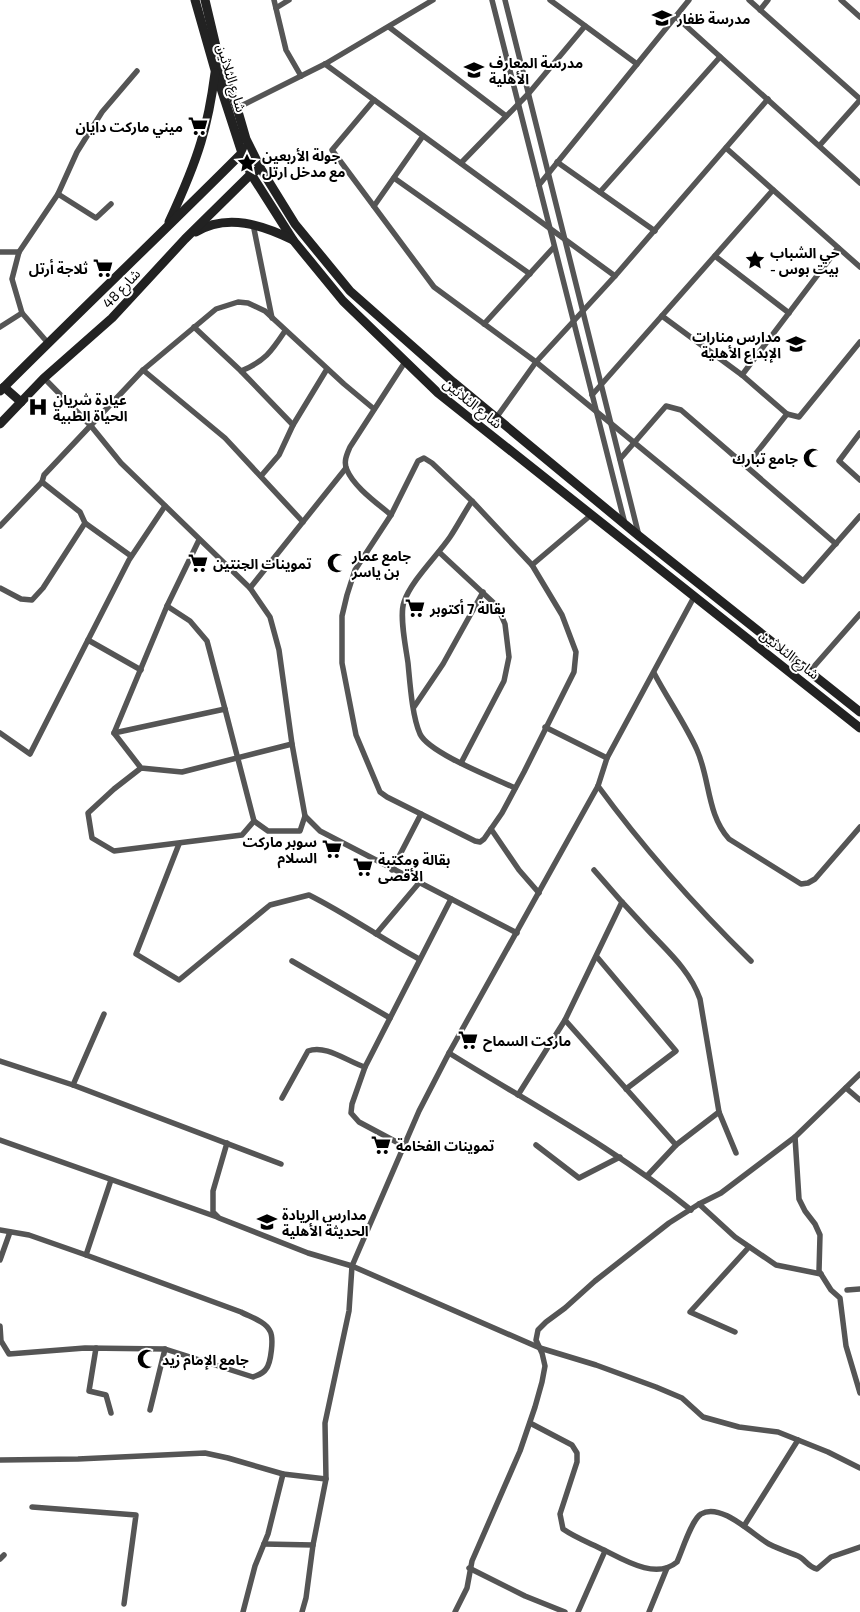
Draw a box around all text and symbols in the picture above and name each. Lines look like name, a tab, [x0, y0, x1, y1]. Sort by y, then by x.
school or university icon: مدرسة ظفار	[651, 7, 673, 29]
place label: مدرسة ظفار	[676, 10, 750, 28]
street label: شارع الثلاثين	[211, 42, 250, 115]
place label: مدرسة المعارف الأهلية	[489, 54, 583, 87]
school or university icon: مدرسة المعارف الأهلية	[463, 59, 485, 81]
supermarket icon: ميني ماركت دايان	[187, 115, 209, 137]
place label: ميني ماركت دايان	[75, 118, 183, 138]
place label: جولة الأربعين مع مدخل ارتل	[262, 147, 345, 182]
place icon: جولة الأربعين مع مدخل ارتل	[236, 152, 258, 174]
place label: حي الشباب - بيت بوس	[770, 244, 840, 277]
place icon: حي الشباب - بيت بوس	[744, 249, 766, 271]
supermarket icon: ثلاجة أرتل	[92, 257, 114, 279]
place label: ثلاجة أرتل	[29, 259, 89, 278]
street label: شارع 48	[99, 265, 146, 313]
place label: مدارس منارات الإبداع الأهلية	[692, 328, 781, 364]
school or university icon: مدارس منارات الإبداع الأهلية	[785, 333, 807, 355]
street label: شارع الثلاثين	[438, 374, 506, 434]
place label: عيادة شريان الحياة الطبية	[53, 391, 128, 424]
hospital icon: عيادة شريان الحياة الطبية	[27, 396, 49, 418]
mosque icon: جامع تبارك	[802, 447, 824, 469]
place label: جامع تبارك	[732, 450, 798, 469]
place label: جامع عمار بن ياسر	[351, 547, 411, 581]
supermarket icon: تموينات الجنتين	[187, 552, 209, 574]
mosque icon: جامع عمار بن ياسر	[326, 552, 348, 574]
place label: تموينات الجنتين	[213, 555, 312, 572]
supermarket icon: بقالة 7 أكتوبر	[404, 597, 426, 619]
place label: بقالة 7 أكتوبر	[429, 599, 506, 618]
street label: شارع الثلاثين	[755, 626, 823, 685]
place label: سوبر ماركت السلام	[242, 833, 317, 869]
supermarket icon: سوبر ماركت السلام	[321, 838, 343, 860]
place label: بقالة ومكتبة الأقصى	[378, 851, 450, 884]
supermarket icon: بقالة ومكتبة الأقصى	[352, 856, 374, 878]
supermarket icon: ماركت السماح	[457, 1029, 479, 1051]
place label: ماركت السماح	[483, 1032, 571, 1052]
supermarket icon: تموينات الفخامة	[370, 1134, 392, 1156]
place label: تموينات الفخامة	[396, 1137, 494, 1154]
place label: مدارس الريادة الحديثة الأهلية	[282, 1206, 369, 1239]
school or university icon: مدارس الريادة الحديثة الأهلية	[256, 1211, 278, 1233]
mosque icon: جامع الإمام زيد	[136, 1348, 158, 1370]
place label: جامع الإمام زيد	[162, 1351, 249, 1371]

